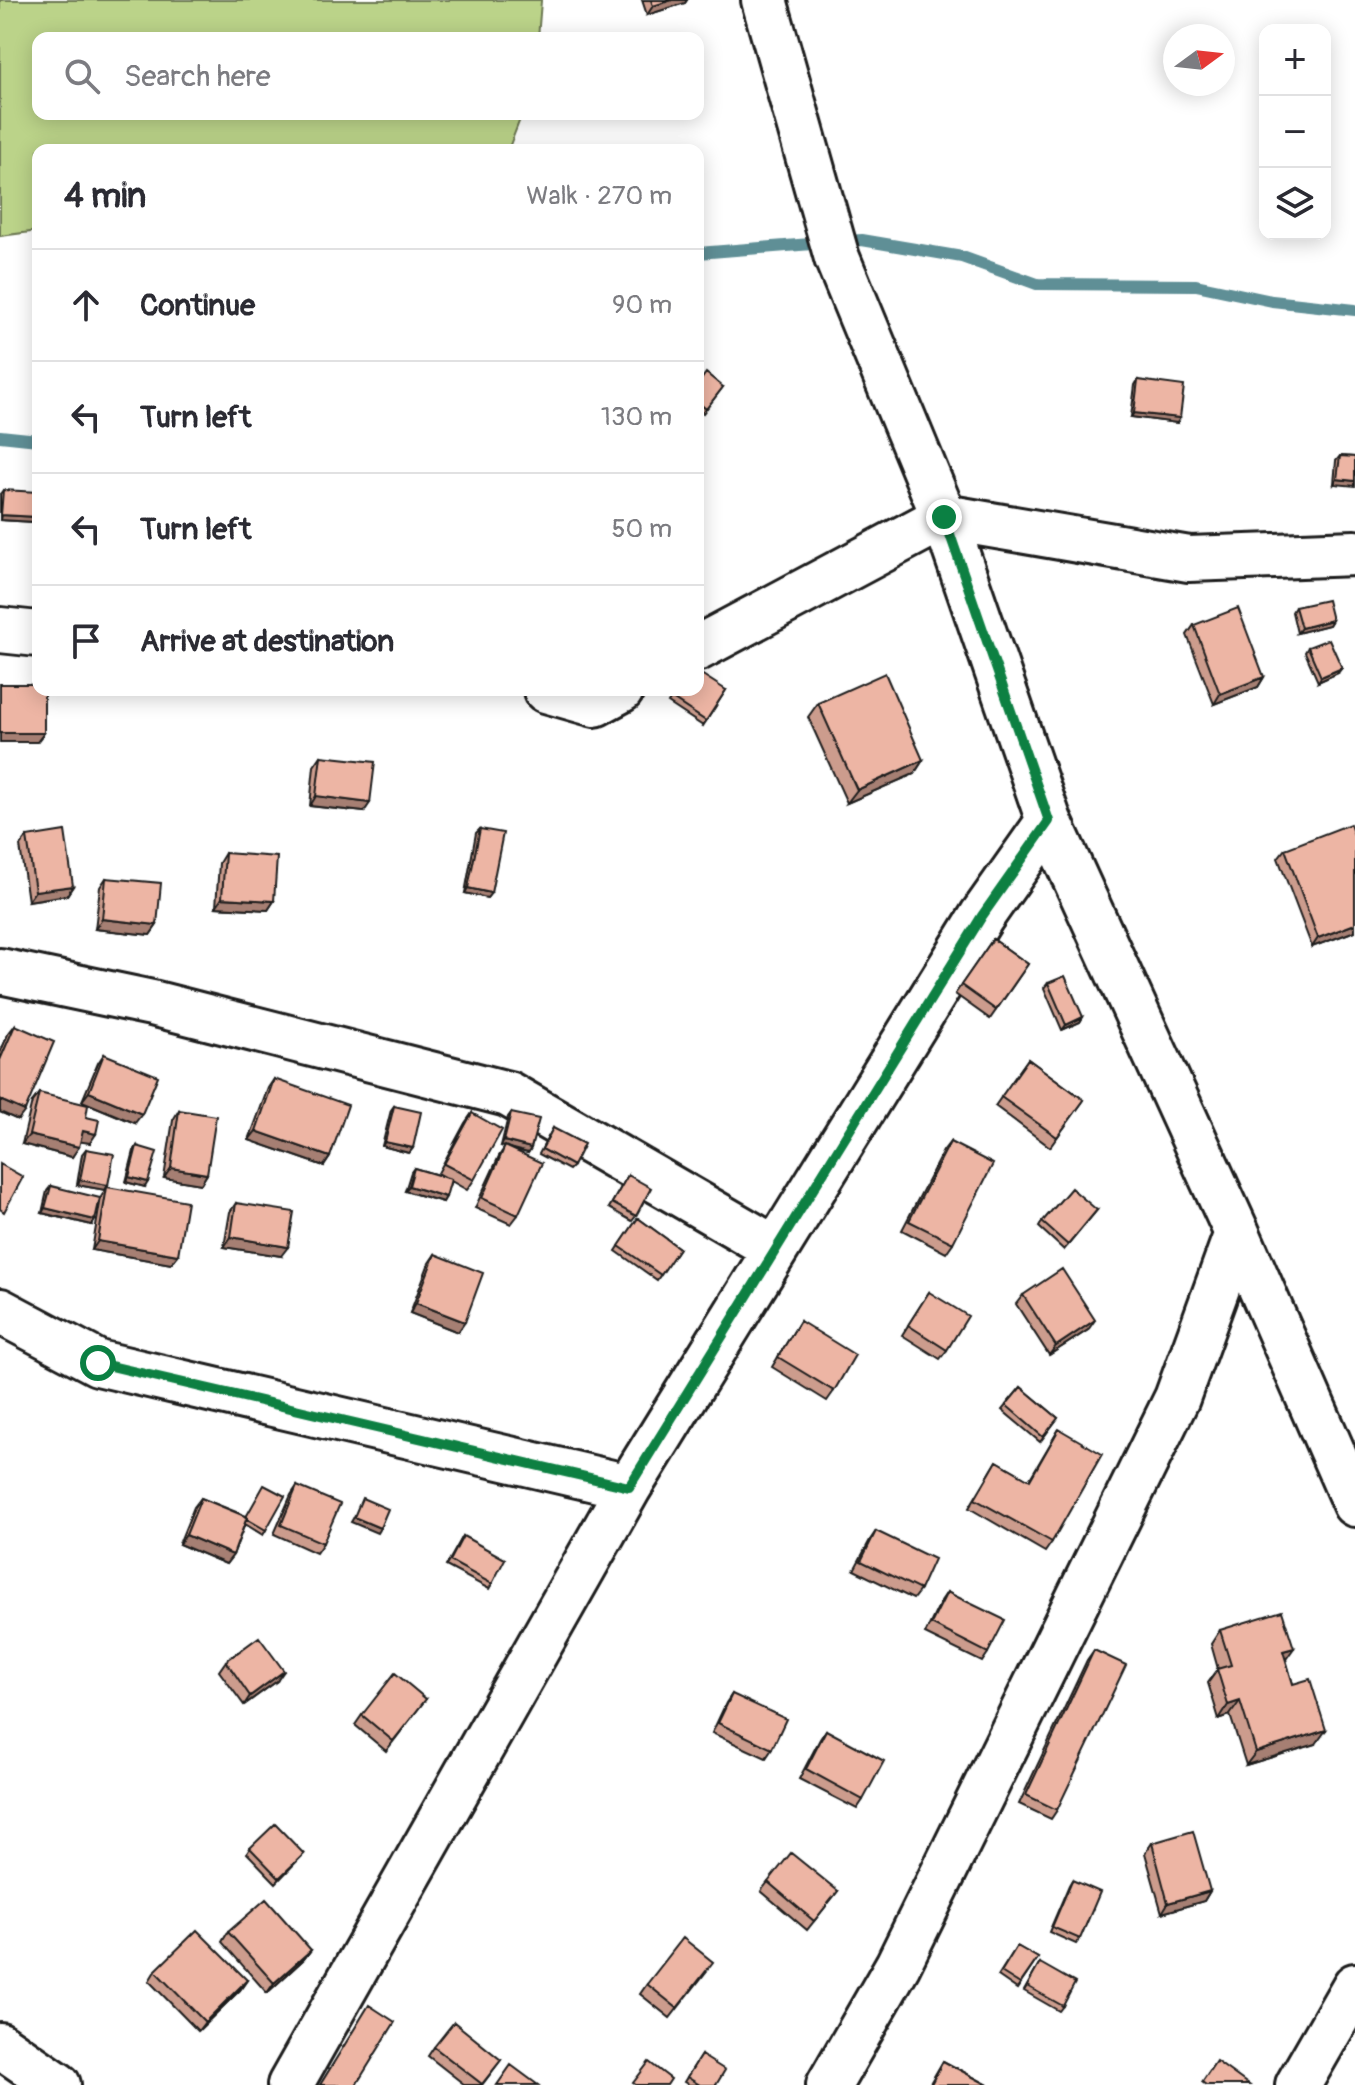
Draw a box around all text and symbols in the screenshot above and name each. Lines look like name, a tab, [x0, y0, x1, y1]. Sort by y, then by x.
north arrow	[1163, 24, 1235, 96]
map controls	[1259, 24, 1331, 240]
button: +	[1259, 24, 1331, 96]
search box	[32, 32, 704, 120]
icon: search	[60, 54, 104, 98]
text: Search here	[124, 58, 271, 95]
button: −	[1259, 96, 1331, 168]
button: layers	[1259, 168, 1331, 240]
text: 4 min	[64, 175, 146, 218]
text: Walk · 270 m	[526, 180, 672, 212]
icon: ahead	[64, 283, 108, 327]
text: Continue	[140, 287, 255, 324]
text: 90 m	[612, 289, 672, 321]
icon: left	[64, 395, 108, 439]
text: Turn left	[140, 399, 251, 436]
text: 130 m	[601, 401, 672, 433]
route end	[926, 499, 962, 535]
icon: left	[64, 507, 108, 551]
text: Turn left	[140, 511, 251, 548]
text: 50 m	[611, 513, 672, 545]
icon: arrive	[64, 619, 108, 663]
text: Arrive at destination	[140, 623, 394, 660]
route start	[80, 1345, 116, 1381]

